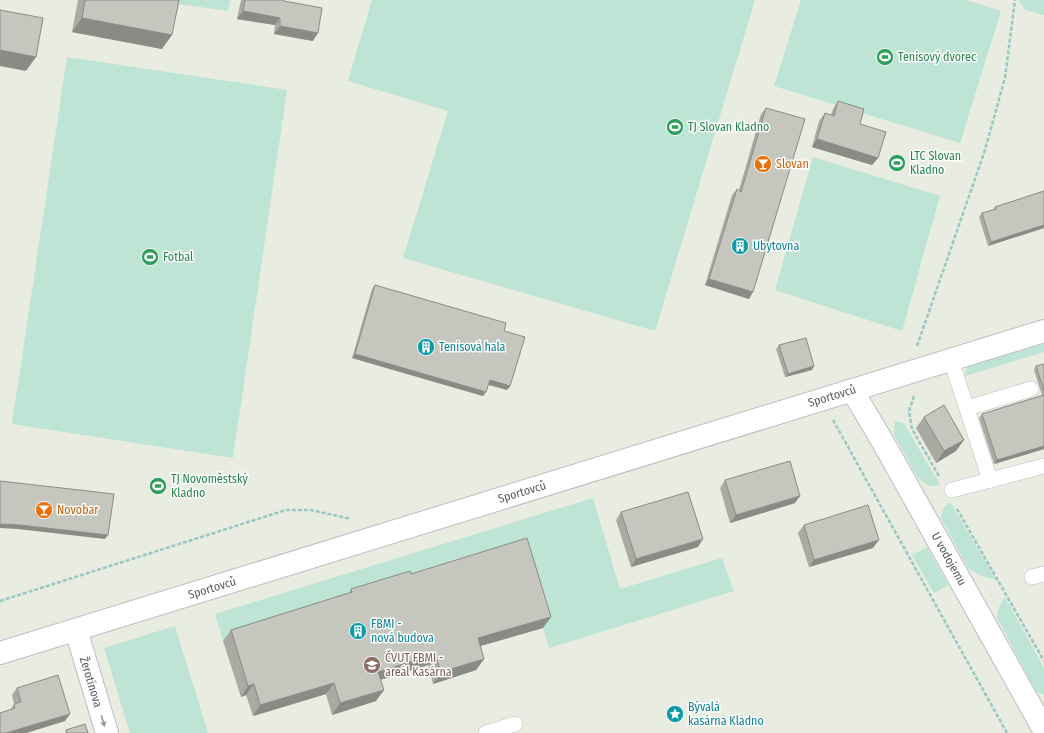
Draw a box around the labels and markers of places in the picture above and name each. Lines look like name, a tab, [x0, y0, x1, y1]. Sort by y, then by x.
sports icon: Tenisový dvorec	[875, 47, 895, 67]
place label: Tenisový dvorec	[898, 50, 976, 64]
sports icon: TJ Slovan Kladno	[665, 117, 685, 137]
place label: TJ Slovan Kladno	[688, 120, 769, 134]
place label: LTC Slovan Kladno	[910, 149, 961, 177]
sports icon: LTC Slovan Kladno	[887, 153, 907, 173]
bar icon: Slovan	[753, 154, 773, 174]
place label: Slovan	[776, 157, 809, 171]
building icon: Ubytovna	[730, 236, 750, 256]
place label: Ubytovna	[753, 239, 799, 253]
sports icon: Fotbal	[140, 247, 160, 267]
place label: Fotbal	[163, 250, 193, 264]
building icon: Tenisová hala	[416, 337, 436, 357]
place label: Tenisová hala	[439, 340, 506, 354]
place label: TJ Novoměstský Kladno	[171, 472, 249, 500]
sports icon: TJ Novoměstský Kladno	[148, 476, 168, 496]
bar icon: Novobar	[34, 500, 54, 520]
place label: Novobar	[57, 503, 99, 517]
place label: FBMI - nová budova	[371, 617, 434, 645]
building icon: FBMI - nová budova	[348, 621, 368, 641]
place label: ČVUT FBMI - areál Kasárna	[385, 650, 452, 679]
school or university icon: ČVUT FBMI - areál Kasárna	[362, 655, 382, 675]
place label: Bývalá kasárna Kladno	[688, 700, 764, 728]
place icon: Bývalá kasárna Kladno	[665, 704, 685, 724]

